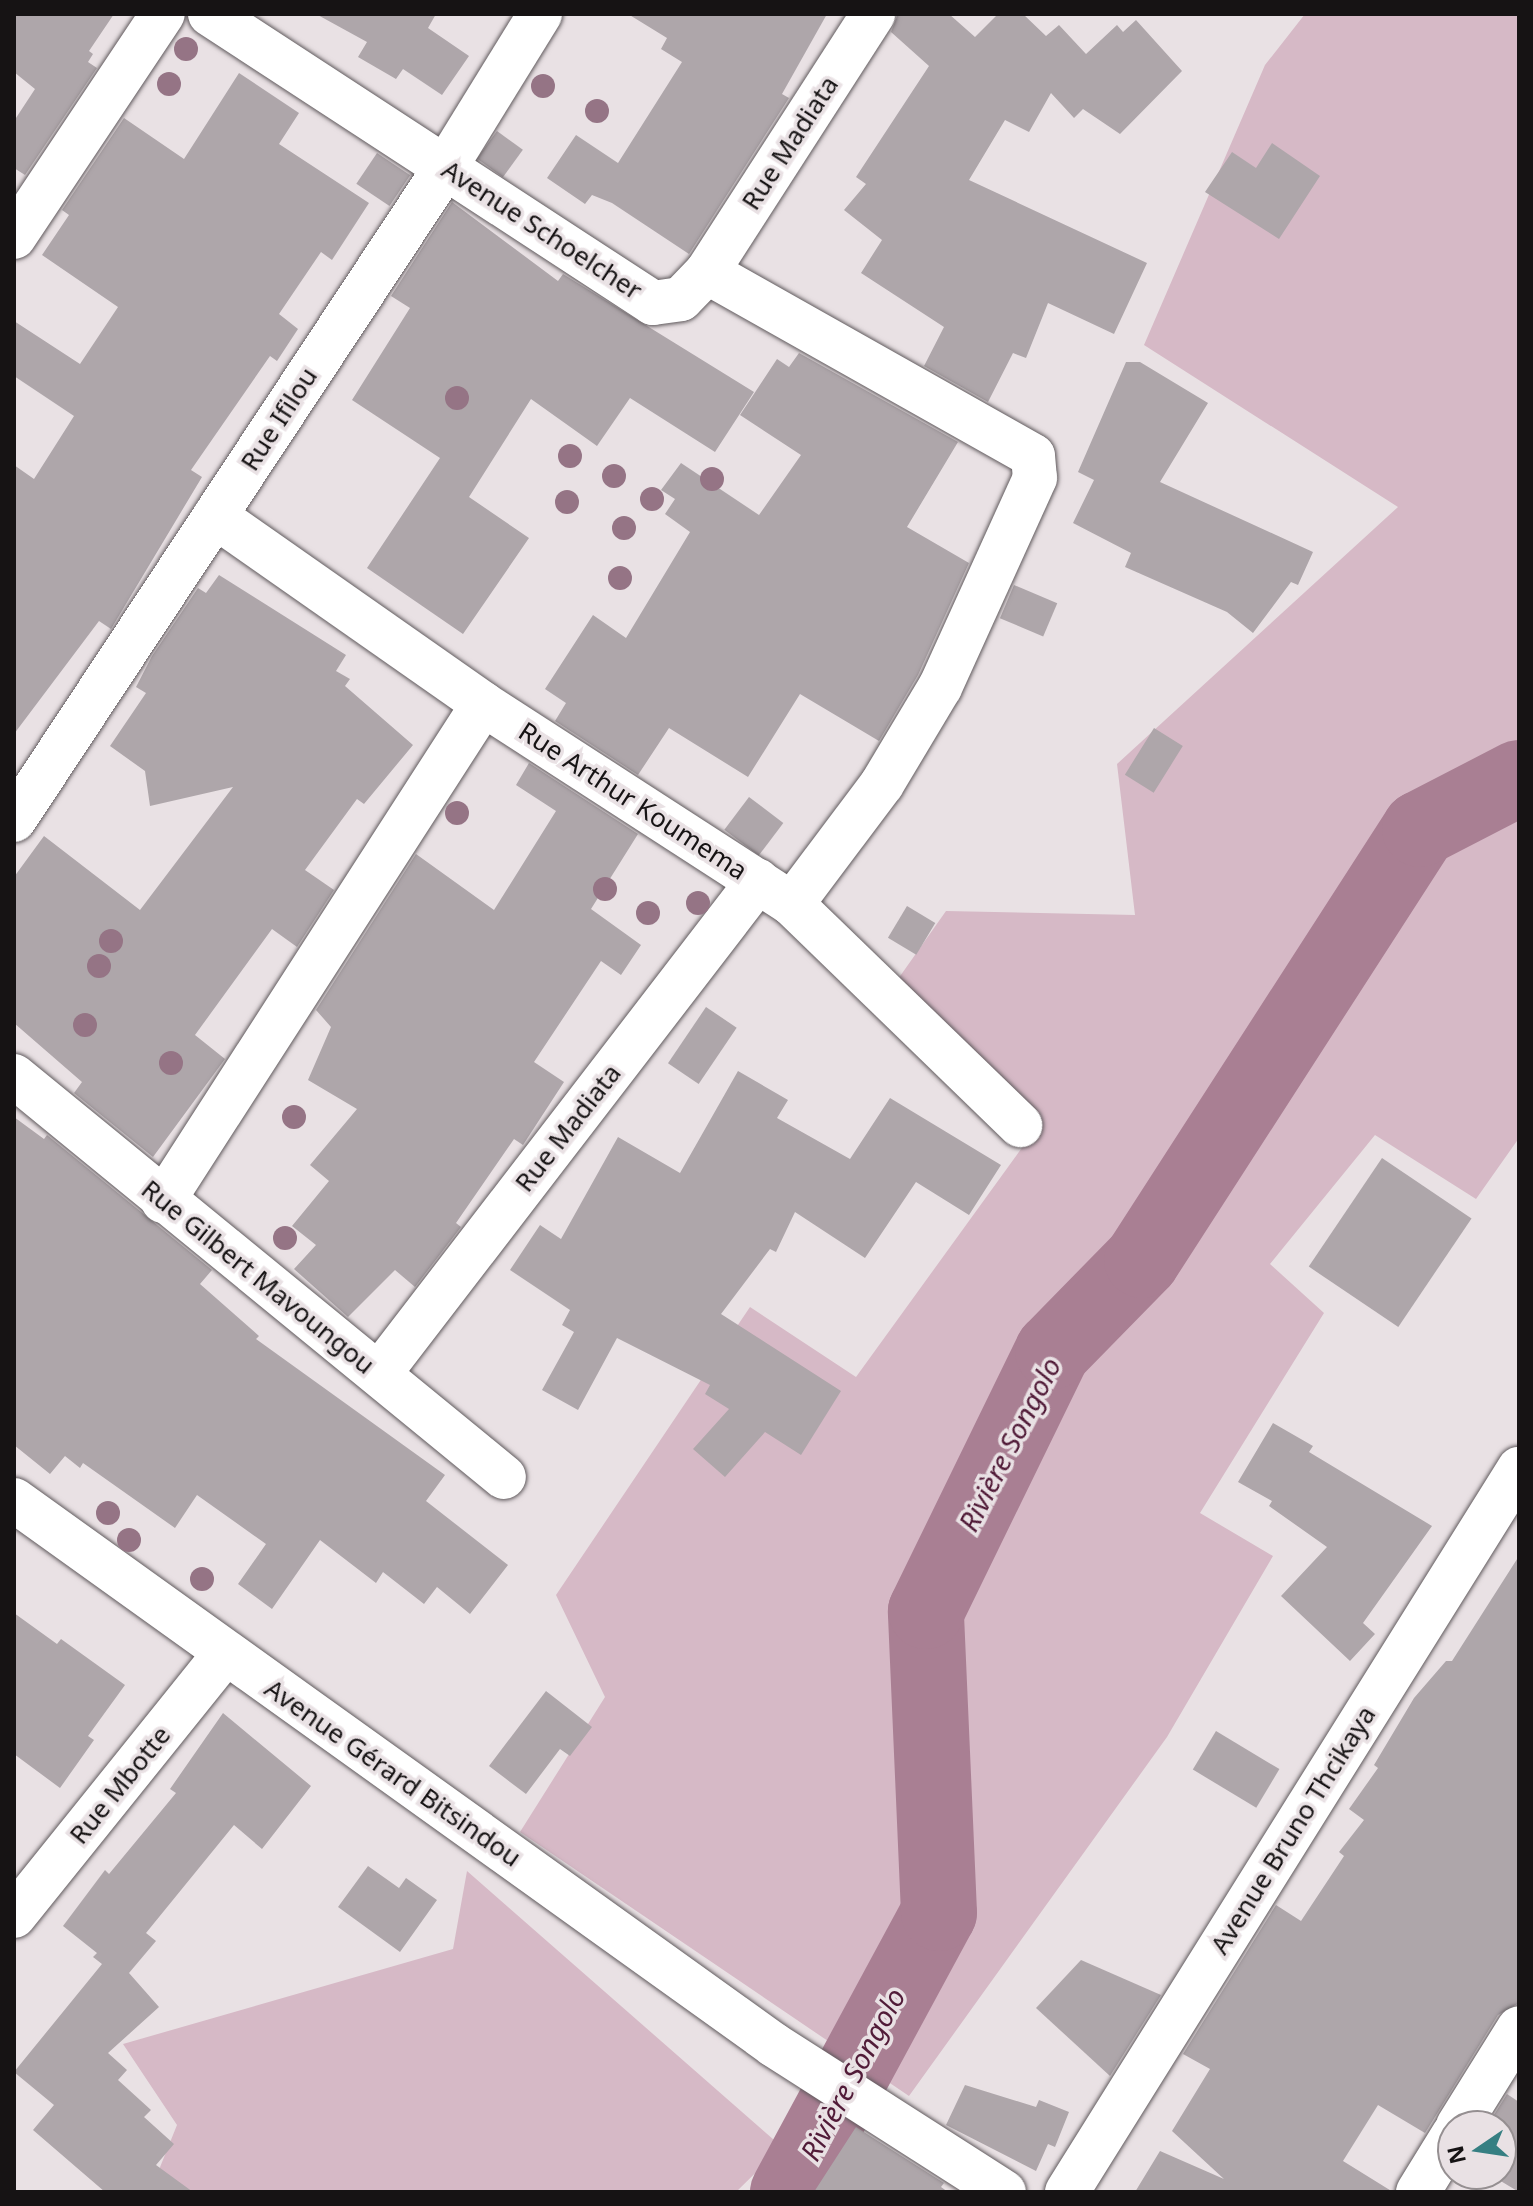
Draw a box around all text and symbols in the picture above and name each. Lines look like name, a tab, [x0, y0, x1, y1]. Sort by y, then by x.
street label: Rue Madiata	[735, 70, 845, 216]
street label: Avenue Schoelcher	[436, 154, 648, 306]
street label: Rue Ifilou	[234, 362, 324, 476]
street label: Rue Arthur Koumema	[513, 716, 753, 886]
street label: Rue Madiata	[509, 1058, 627, 1198]
street label: Rue Gilbert Mavoungou	[135, 1173, 381, 1381]
water label: Rivière Songolo	[951, 1352, 1067, 1536]
street label: Avenue Gérard Bitsindou	[259, 1673, 527, 1873]
street label: Avenue Bruno Thcikaya	[1204, 1700, 1382, 1960]
street label: Rue Mbotte	[63, 1720, 177, 1850]
water label: Rivière Songolo	[792, 1982, 912, 2166]
north arrow	[1437, 2110, 1517, 2190]
text: N	[1439, 2143, 1472, 2167]

